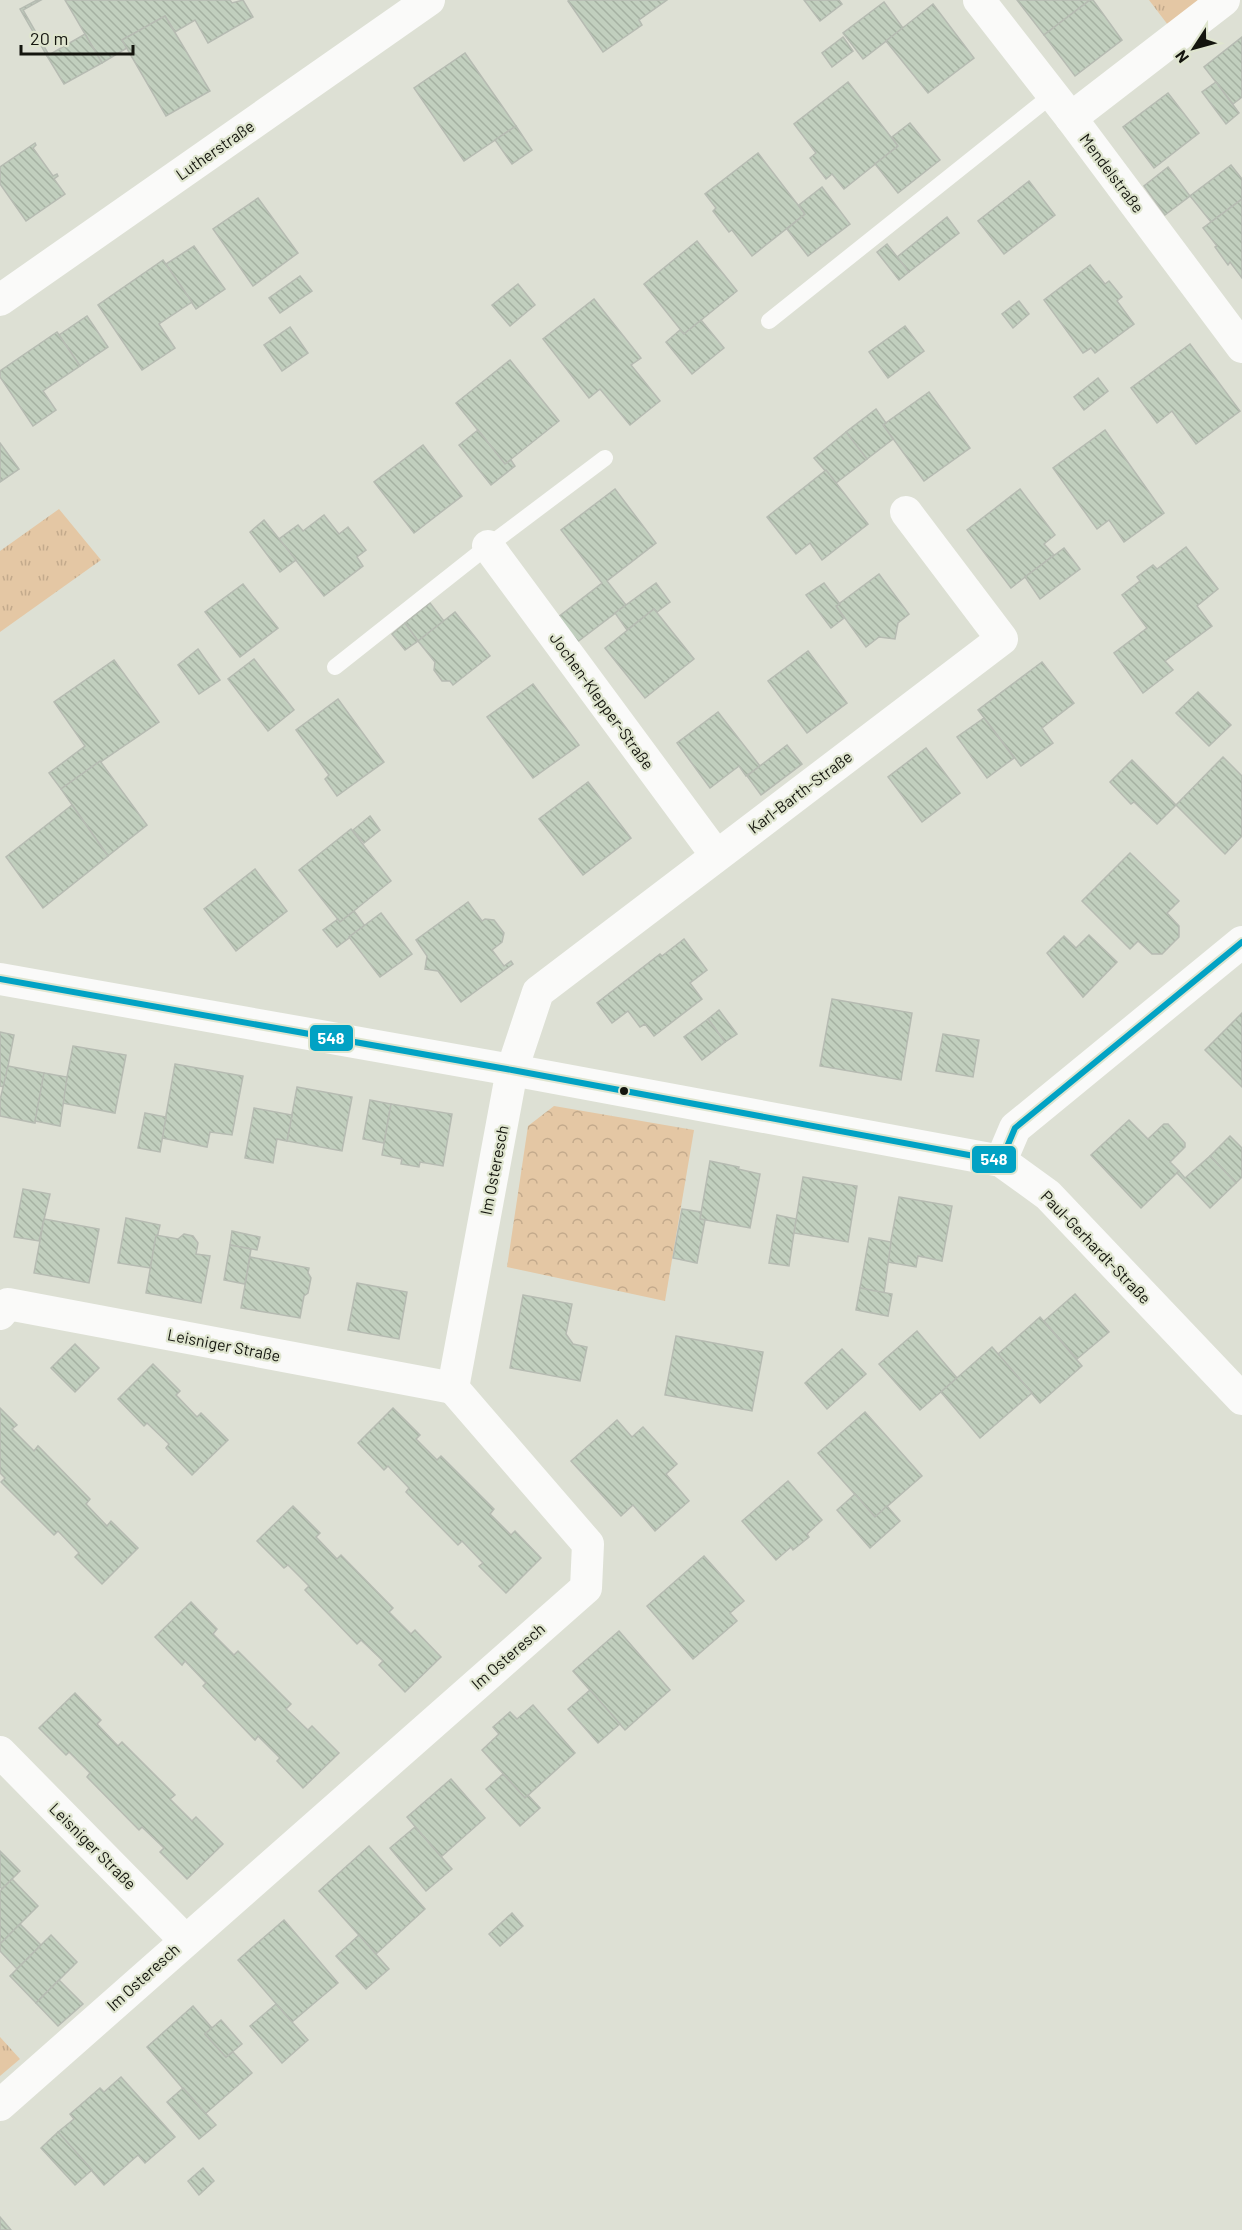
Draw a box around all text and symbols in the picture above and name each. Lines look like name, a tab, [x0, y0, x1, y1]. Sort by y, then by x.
scale bar	[21, 18, 134, 56]
north arrow	[1164, 18, 1224, 78]
text: 20 m	[30, 27, 68, 49]
text: N	[1171, 47, 1192, 67]
street label: Lutherstraße	[172, 116, 258, 184]
street label: Mendelstraße	[1076, 129, 1148, 216]
street label: Jochen-Klepper-Straße	[546, 628, 659, 773]
street label: Karl-Barth-Straße	[744, 746, 855, 837]
line badge: 548	[309, 1024, 354, 1052]
text: 548	[318, 1028, 345, 1047]
unlabelled marker	[618, 1085, 630, 1097]
street label: Im Osteresch	[475, 1123, 512, 1216]
line badge: 548	[971, 1145, 1017, 1174]
text: 548	[981, 1149, 1008, 1168]
street label: Paul-Gerhardt-Straße	[1037, 1186, 1155, 1307]
street label: Leisniger Straße	[166, 1324, 282, 1365]
street label: Im Osteresch	[467, 1619, 548, 1693]
street label: Leisniger Straße	[46, 1798, 141, 1893]
street label: Im Osteresch	[102, 1939, 183, 2014]

